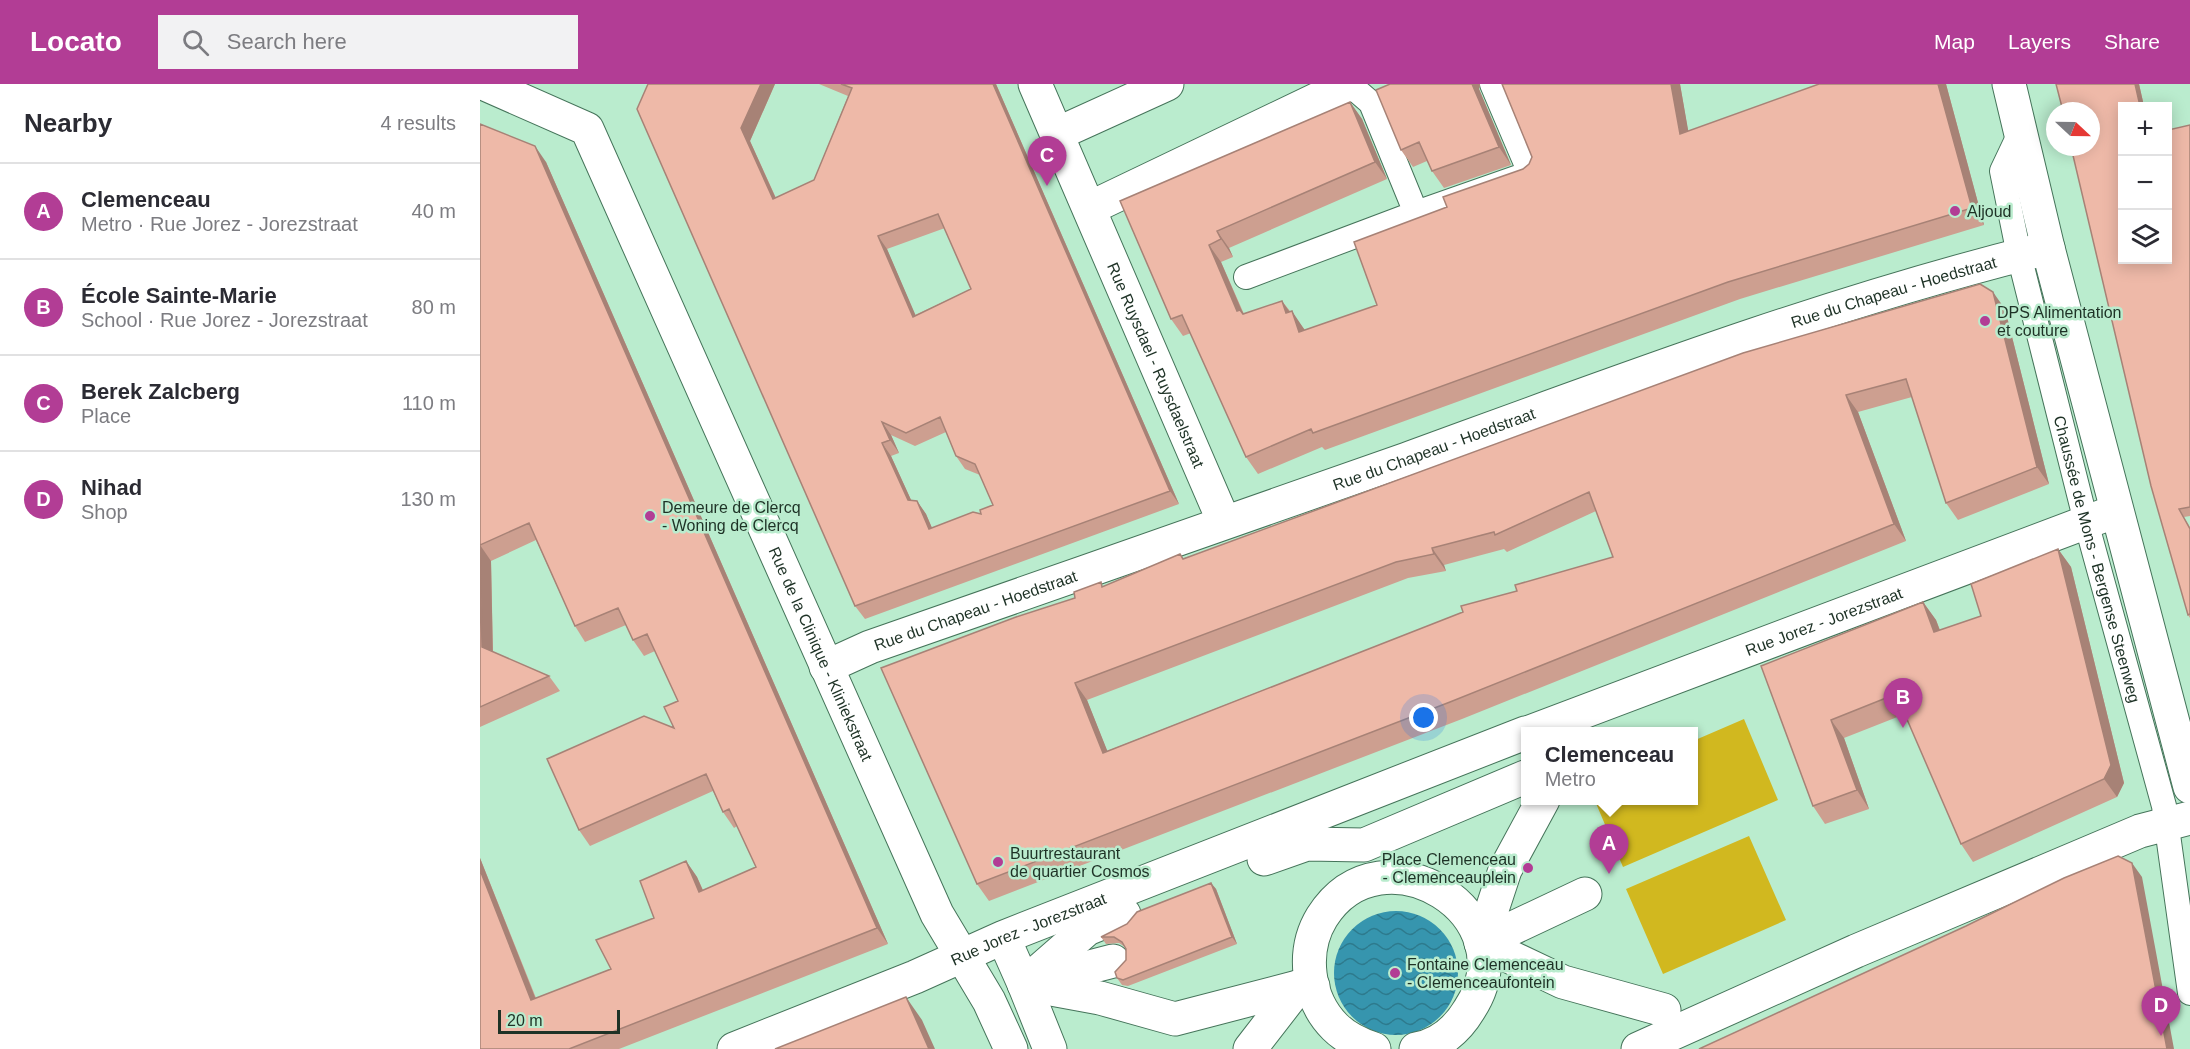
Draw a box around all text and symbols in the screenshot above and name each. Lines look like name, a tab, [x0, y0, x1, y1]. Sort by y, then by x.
search box	[158, 15, 578, 69]
text: Locato	[30, 26, 122, 57]
icon: search	[179, 26, 212, 59]
text: Search here	[227, 29, 347, 54]
text: Map	[1934, 30, 1975, 53]
text: Layers	[2008, 30, 2071, 53]
text: Share	[2104, 30, 2160, 53]
north arrow	[2046, 102, 2100, 156]
map controls	[2118, 102, 2172, 264]
button: +	[2118, 102, 2172, 156]
text: Nearby	[24, 108, 112, 138]
text: 4 results	[380, 112, 456, 134]
pin: C	[1028, 136, 1066, 186]
button: −	[2118, 156, 2172, 210]
text: Clemenceau	[81, 187, 211, 212]
text: A	[36, 200, 51, 222]
text: 40 m	[412, 200, 456, 222]
place label: Aljoud	[1967, 203, 2011, 220]
marker: Aljoud	[1948, 204, 1962, 218]
button: layers	[2118, 210, 2172, 264]
text: Metro · Rue Jorez - Jorezstraat	[81, 213, 358, 235]
street label: Rue du Chapeau - Hoedstraat	[1789, 253, 1999, 331]
street label: Rue Ruysdael - Ruysdaelstraat	[1105, 260, 1208, 471]
text: École Sainte-Marie	[81, 283, 277, 308]
text: B	[36, 296, 51, 318]
text: 80 m	[412, 296, 456, 318]
place label: DPS Alimentation et couture	[1997, 304, 2122, 339]
text: School · Rue Jorez - Jorezstraat	[81, 309, 368, 331]
marker: DPS Alimentation et couture	[1978, 314, 1992, 328]
text: Berek Zalcberg	[81, 379, 240, 404]
text: C	[36, 392, 51, 414]
text: 110 m	[402, 392, 456, 414]
street label: Rue du Chapeau - Hoedstraat	[1331, 404, 1538, 493]
text: Place	[81, 405, 131, 427]
street label: Chaussée de Mons - Bergense Steenweg	[2051, 414, 2144, 705]
text: Nihad	[81, 475, 142, 500]
text: D	[36, 488, 51, 510]
text: 130 m	[400, 488, 456, 510]
place label: Demeure de Clercq - Woning de Clercq	[662, 499, 801, 534]
text: Shop	[81, 501, 128, 523]
marker: Demeure de Clercq - Woning de Clercq	[643, 509, 657, 523]
street label: Rue de la Clinique - Kliniekstraat	[766, 544, 876, 764]
street label: Rue du Chapeau - Hoedstraat	[872, 567, 1080, 653]
street label: Rue Jorez - Jorezstraat	[1743, 584, 1905, 659]
pin: B	[1884, 678, 1922, 728]
your location	[1409, 703, 1438, 732]
popup	[1521, 727, 1698, 805]
text: Clemenceau	[1545, 742, 1674, 767]
text: Metro	[1545, 768, 1596, 790]
pin: A	[1590, 824, 1628, 874]
place label: Buurtrestaurant de quartier Cosmos	[1010, 845, 1150, 880]
place label: Place Clemenceau - Clemenceauplein	[1382, 851, 1516, 886]
marker: Buurtrestaurant de quartier Cosmos	[991, 855, 1005, 869]
marker: Place Clemenceau - Clemenceauplein	[1521, 861, 1535, 875]
street label: Rue Jorez - Jorezstraat	[948, 889, 1109, 968]
place label: Fontaine Clemenceau - Clemenceaufontein	[1407, 956, 1564, 991]
marker: Fontaine Clemenceau - Clemenceaufontein	[1388, 966, 1402, 980]
pin: D	[2142, 986, 2180, 1036]
scale bar	[498, 1007, 620, 1034]
text: 20 m	[507, 1012, 543, 1029]

